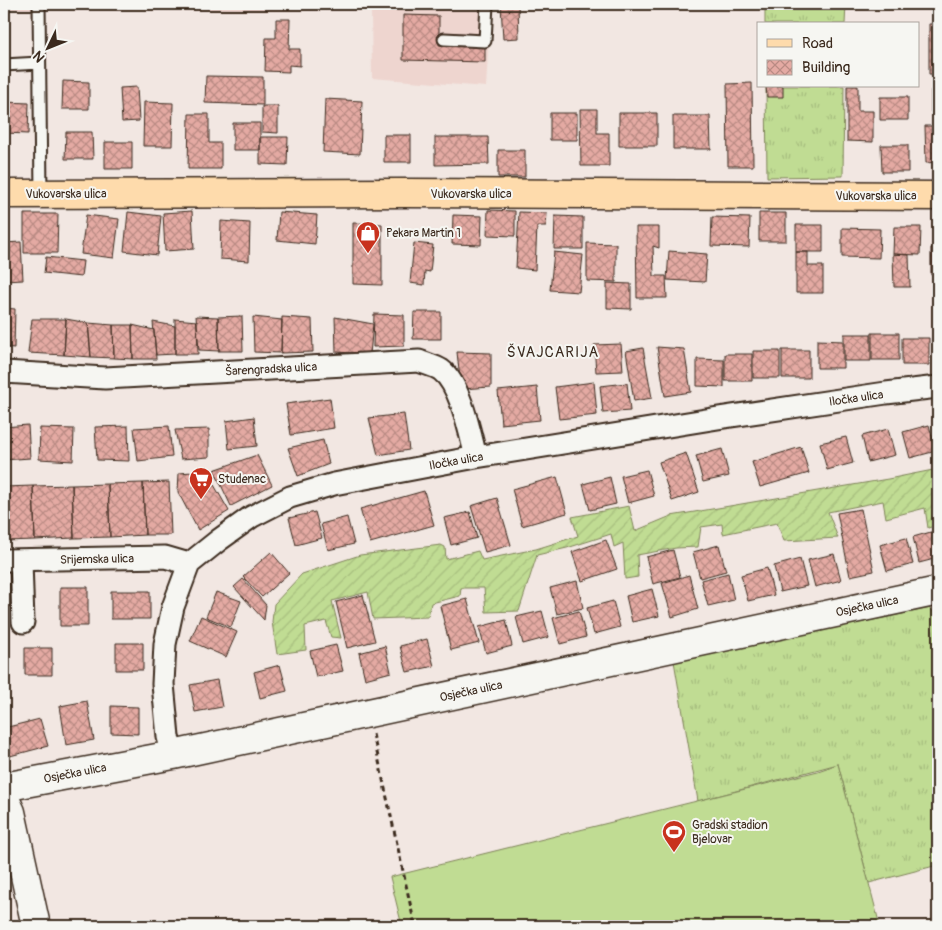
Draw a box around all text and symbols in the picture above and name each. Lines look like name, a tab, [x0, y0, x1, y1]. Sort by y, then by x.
north arrow	[22, 22, 72, 72]
legend	[757, 22, 920, 88]
text: Road	[802, 34, 833, 53]
text: N	[29, 47, 48, 66]
text: Building	[802, 58, 850, 77]
street label: Vukovarska ulica	[25, 187, 107, 202]
street label: Vukovarska ulica	[430, 187, 512, 202]
street label: Vukovarska ulica	[835, 189, 917, 204]
shop icon: Pekara Martin 1	[355, 220, 381, 254]
place label: Pekara Martin 1	[386, 226, 461, 241]
district label: ŠVAJCARIJA	[507, 343, 599, 362]
street label: Šarengradska ulica	[225, 359, 318, 379]
street label: Iločka ulica	[828, 387, 885, 410]
street label: Iločka ulica	[428, 449, 485, 474]
supermarket icon: Studenac	[188, 466, 214, 500]
place label: Studenac	[218, 472, 266, 487]
street label: Srijemska ulica	[60, 551, 135, 568]
street label: Osječka ulica	[834, 592, 900, 620]
street label: Osječka ulica	[438, 677, 504, 705]
street label: Osječka ulica	[42, 760, 108, 787]
place label: Gradski stadion Bjelovar	[692, 818, 768, 847]
sports icon: Gradski stadion Bjelovar	[661, 819, 687, 853]

